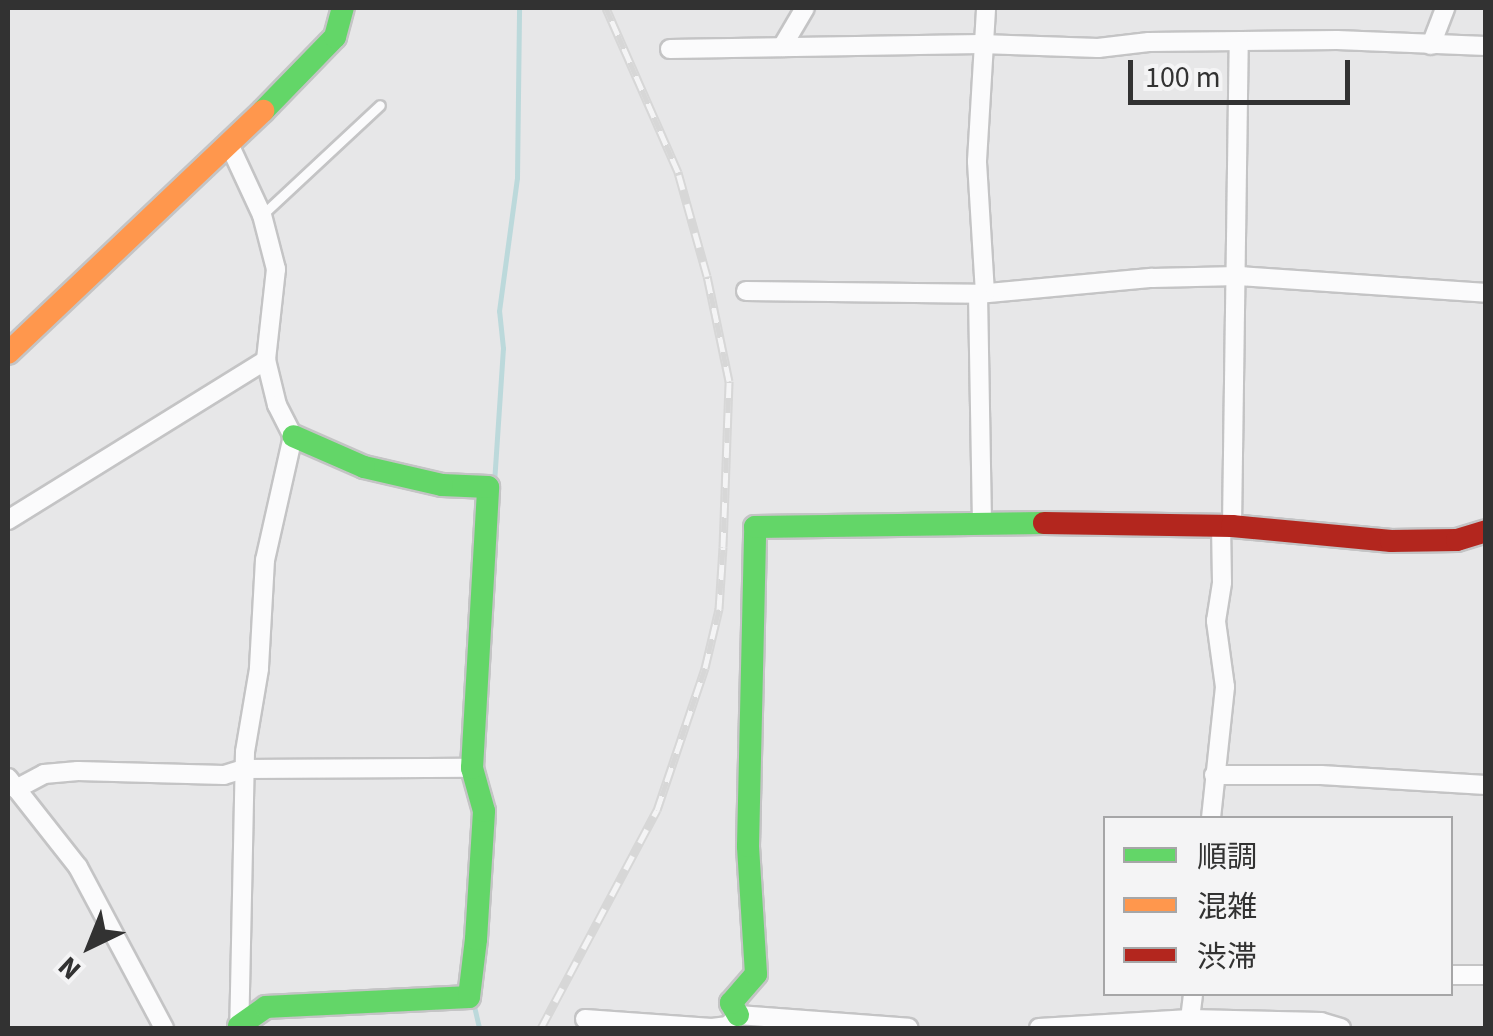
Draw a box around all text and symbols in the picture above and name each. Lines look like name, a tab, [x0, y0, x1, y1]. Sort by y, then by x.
scale bar	[1133, 40, 1356, 102]
text: 100 m	[1145, 56, 1221, 99]
legend	[1103, 816, 1453, 996]
text: 順調	[1197, 836, 1257, 879]
text: 混雑	[1197, 886, 1257, 929]
north arrow	[40, 896, 140, 996]
text: 渋滞	[1197, 936, 1257, 979]
text: N	[49, 947, 90, 989]

